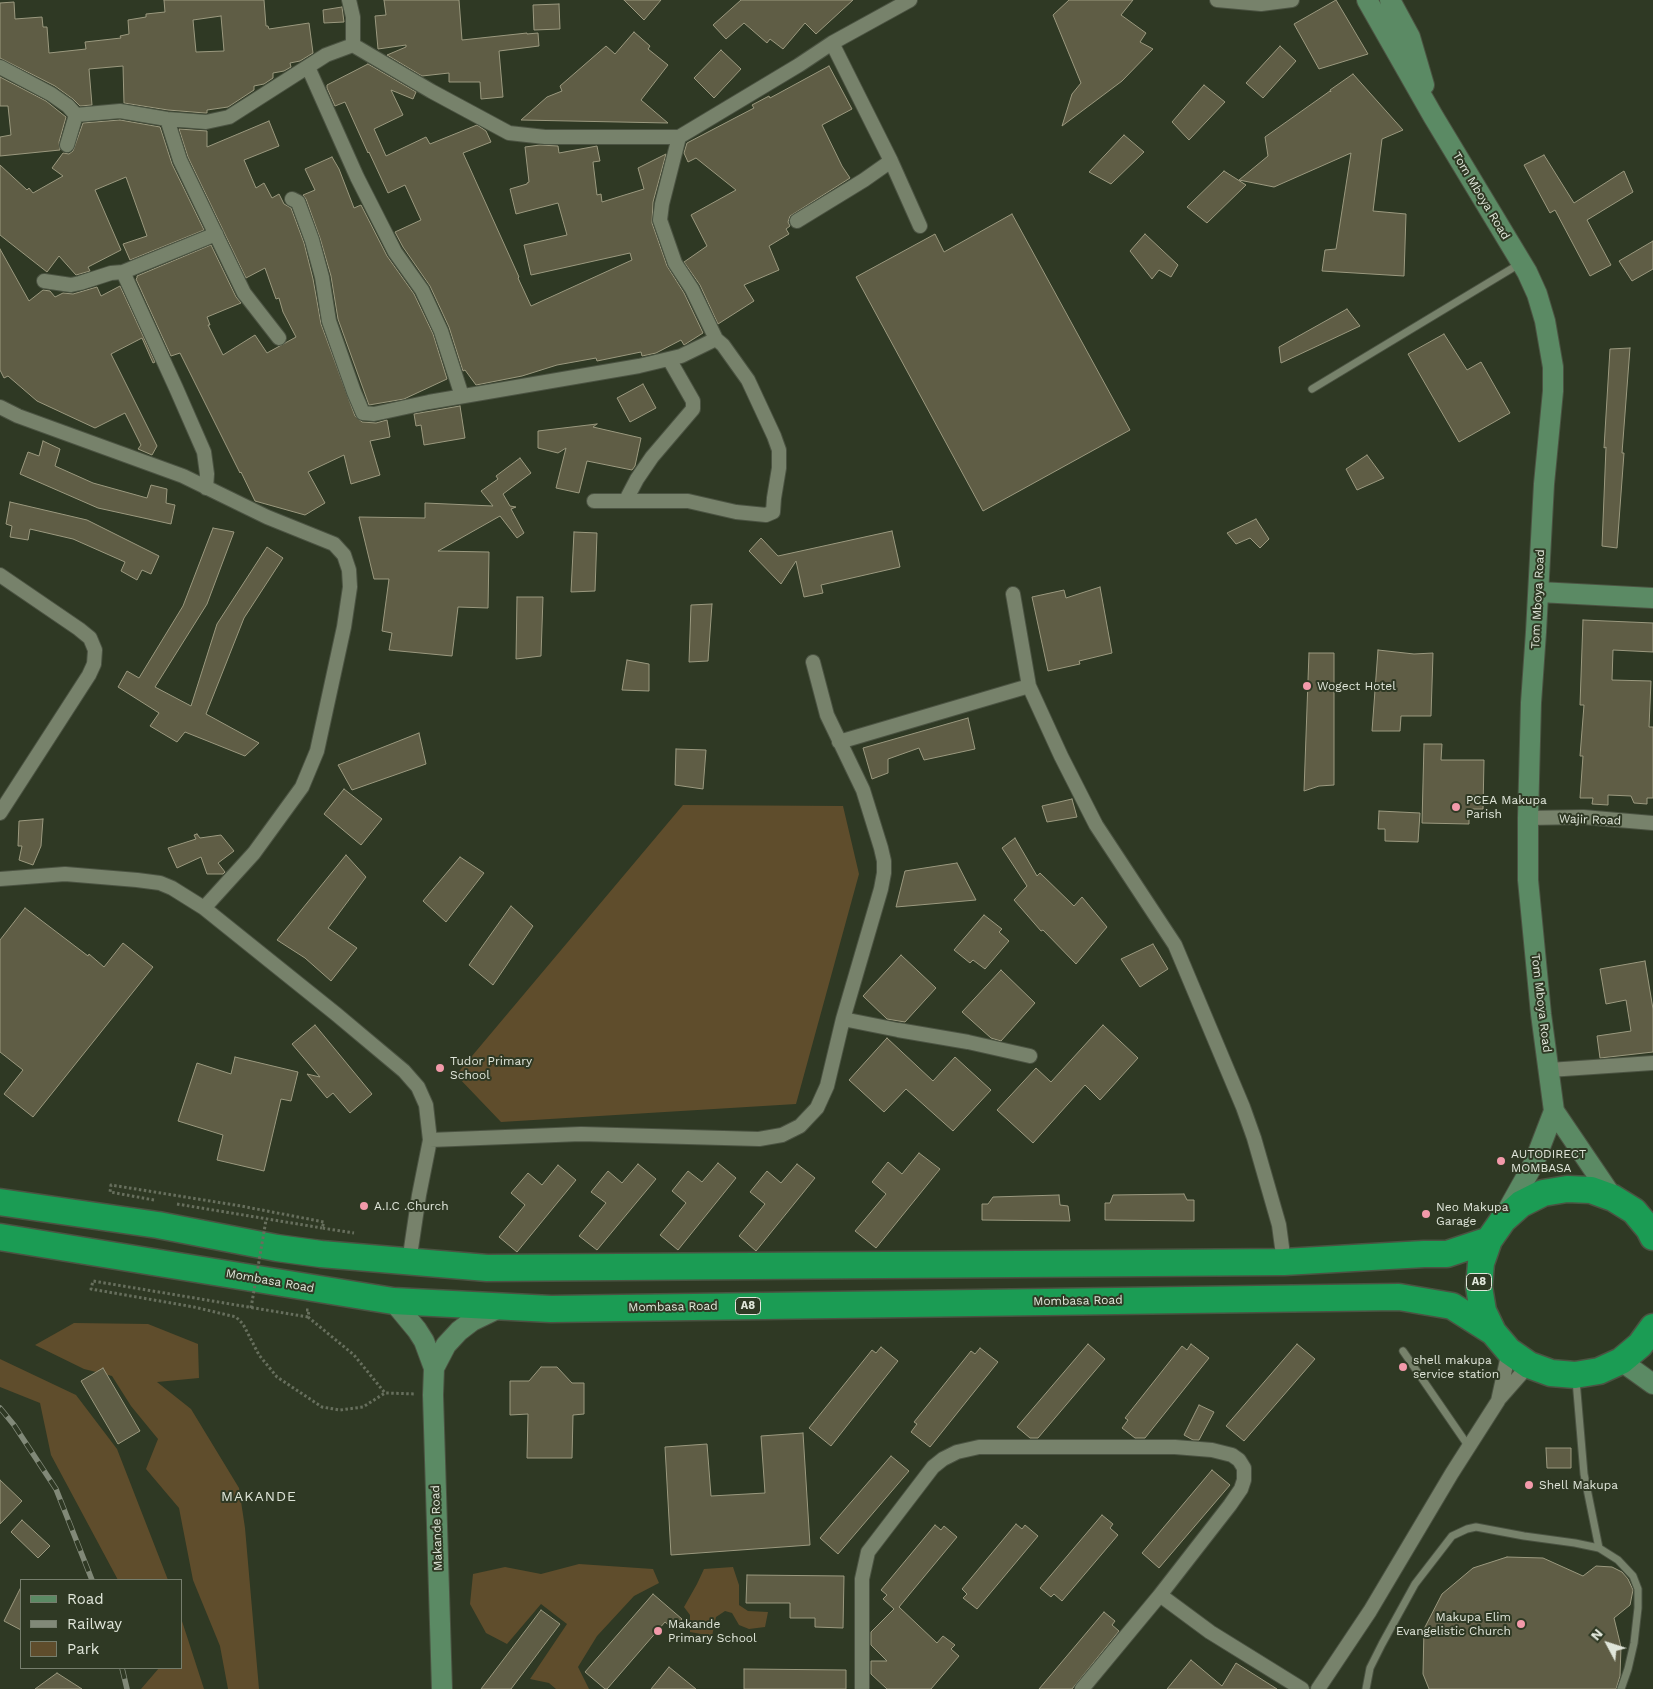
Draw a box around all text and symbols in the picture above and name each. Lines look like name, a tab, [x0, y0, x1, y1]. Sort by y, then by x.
street label: Tom Mboya Road	[1449, 150, 1513, 242]
street label: Tom Mboya Road	[1528, 549, 1548, 649]
place label: Wogect Hotel	[1317, 679, 1396, 693]
marker: Wogect Hotel	[1301, 680, 1313, 692]
place label: PCEA Makupa Parish	[1466, 793, 1547, 821]
marker: PCEA Makupa Parish	[1450, 801, 1462, 813]
street label: Wajir Road	[1559, 812, 1621, 828]
street label: Tom Mboya Road	[1528, 953, 1554, 1053]
place label: Tudor Primary School	[450, 1054, 532, 1082]
marker: Tudor Primary School	[434, 1062, 446, 1074]
place label: AUTODIRECT MOMBASA	[1511, 1147, 1586, 1175]
marker: AUTODIRECT MOMBASA	[1495, 1155, 1507, 1167]
place label: A.I.C .Church	[374, 1199, 449, 1213]
marker: A.I.C .Church	[358, 1200, 370, 1212]
place label: Neo Makupa Garage	[1436, 1200, 1508, 1228]
marker: Neo Makupa Garage	[1420, 1208, 1432, 1220]
street label: Mombasa Road	[225, 1266, 315, 1296]
road number: A8	[1466, 1274, 1492, 1290]
street label: Mombasa Road	[1033, 1293, 1123, 1309]
road number: A8	[736, 1298, 760, 1314]
street label: Mombasa Road	[628, 1299, 718, 1315]
place label: shell makupa service station	[1413, 1353, 1499, 1381]
marker: shell makupa service station	[1397, 1361, 1409, 1373]
place label: Shell Makupa	[1539, 1478, 1618, 1492]
marker: Shell Makupa	[1523, 1479, 1535, 1491]
street label: Makande Road	[428, 1485, 446, 1571]
district label: MAKANDE	[220, 1489, 298, 1505]
legend	[20, 1579, 182, 1669]
text: Road	[67, 1590, 104, 1608]
place label: Makupa Elim Evangelistic Church	[1396, 1610, 1511, 1638]
text: Railway	[67, 1615, 122, 1633]
place label: Makande Primary School	[668, 1617, 757, 1645]
marker: Makupa Elim Evangelistic Church	[1515, 1618, 1527, 1630]
north arrow	[1583, 1619, 1633, 1669]
marker: Makande Primary School	[652, 1625, 664, 1637]
text: N	[1587, 1625, 1606, 1643]
text: Park	[67, 1640, 99, 1658]

